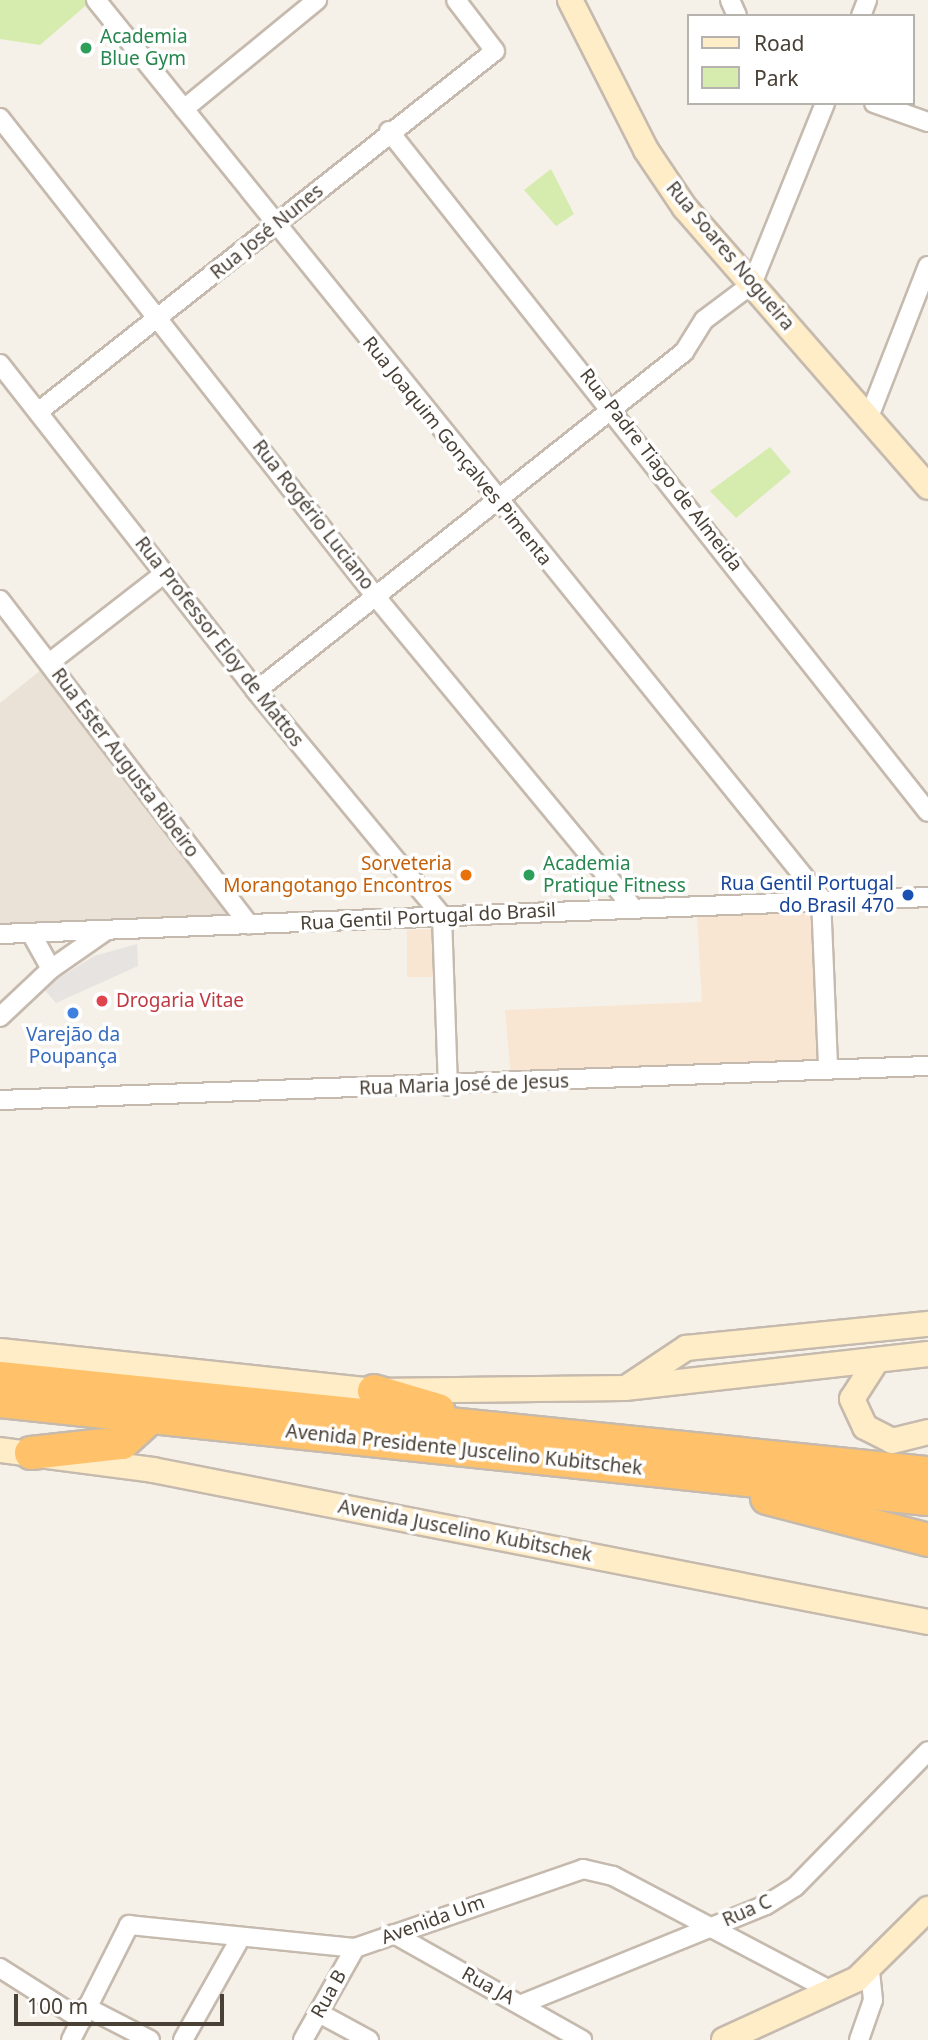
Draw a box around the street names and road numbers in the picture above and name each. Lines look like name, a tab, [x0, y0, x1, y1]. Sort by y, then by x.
street label: Rua Soares Nogueira	[661, 177, 799, 335]
street label: Rua José Nunes	[206, 180, 328, 284]
street label: Rua Joaquim Gonçalves Pimenta	[358, 332, 556, 570]
street label: Rua Padre Tiago de Almeida	[575, 364, 747, 576]
street label: Rua Rogério Luciano	[247, 436, 379, 594]
street label: Rua Professor Eloy de Mattos	[130, 532, 308, 752]
street label: Rua Ester Augusta Ribeiro	[46, 664, 204, 862]
street label: Rua Gentil Portugal do Brasil	[299, 899, 557, 935]
street label: Rua Maria José de Jesus	[359, 1070, 569, 1100]
street label: Avenida Presidente Juscelino Kubitschek	[285, 1420, 643, 1480]
street label: Avenida Juscelino Kubitschek	[336, 1495, 594, 1567]
street label: Rua C	[719, 1890, 775, 1932]
street label: Avenida Um	[378, 1891, 488, 1949]
street label: Rua JA	[458, 1962, 518, 2010]
street label: Rua B	[307, 1966, 351, 2022]

